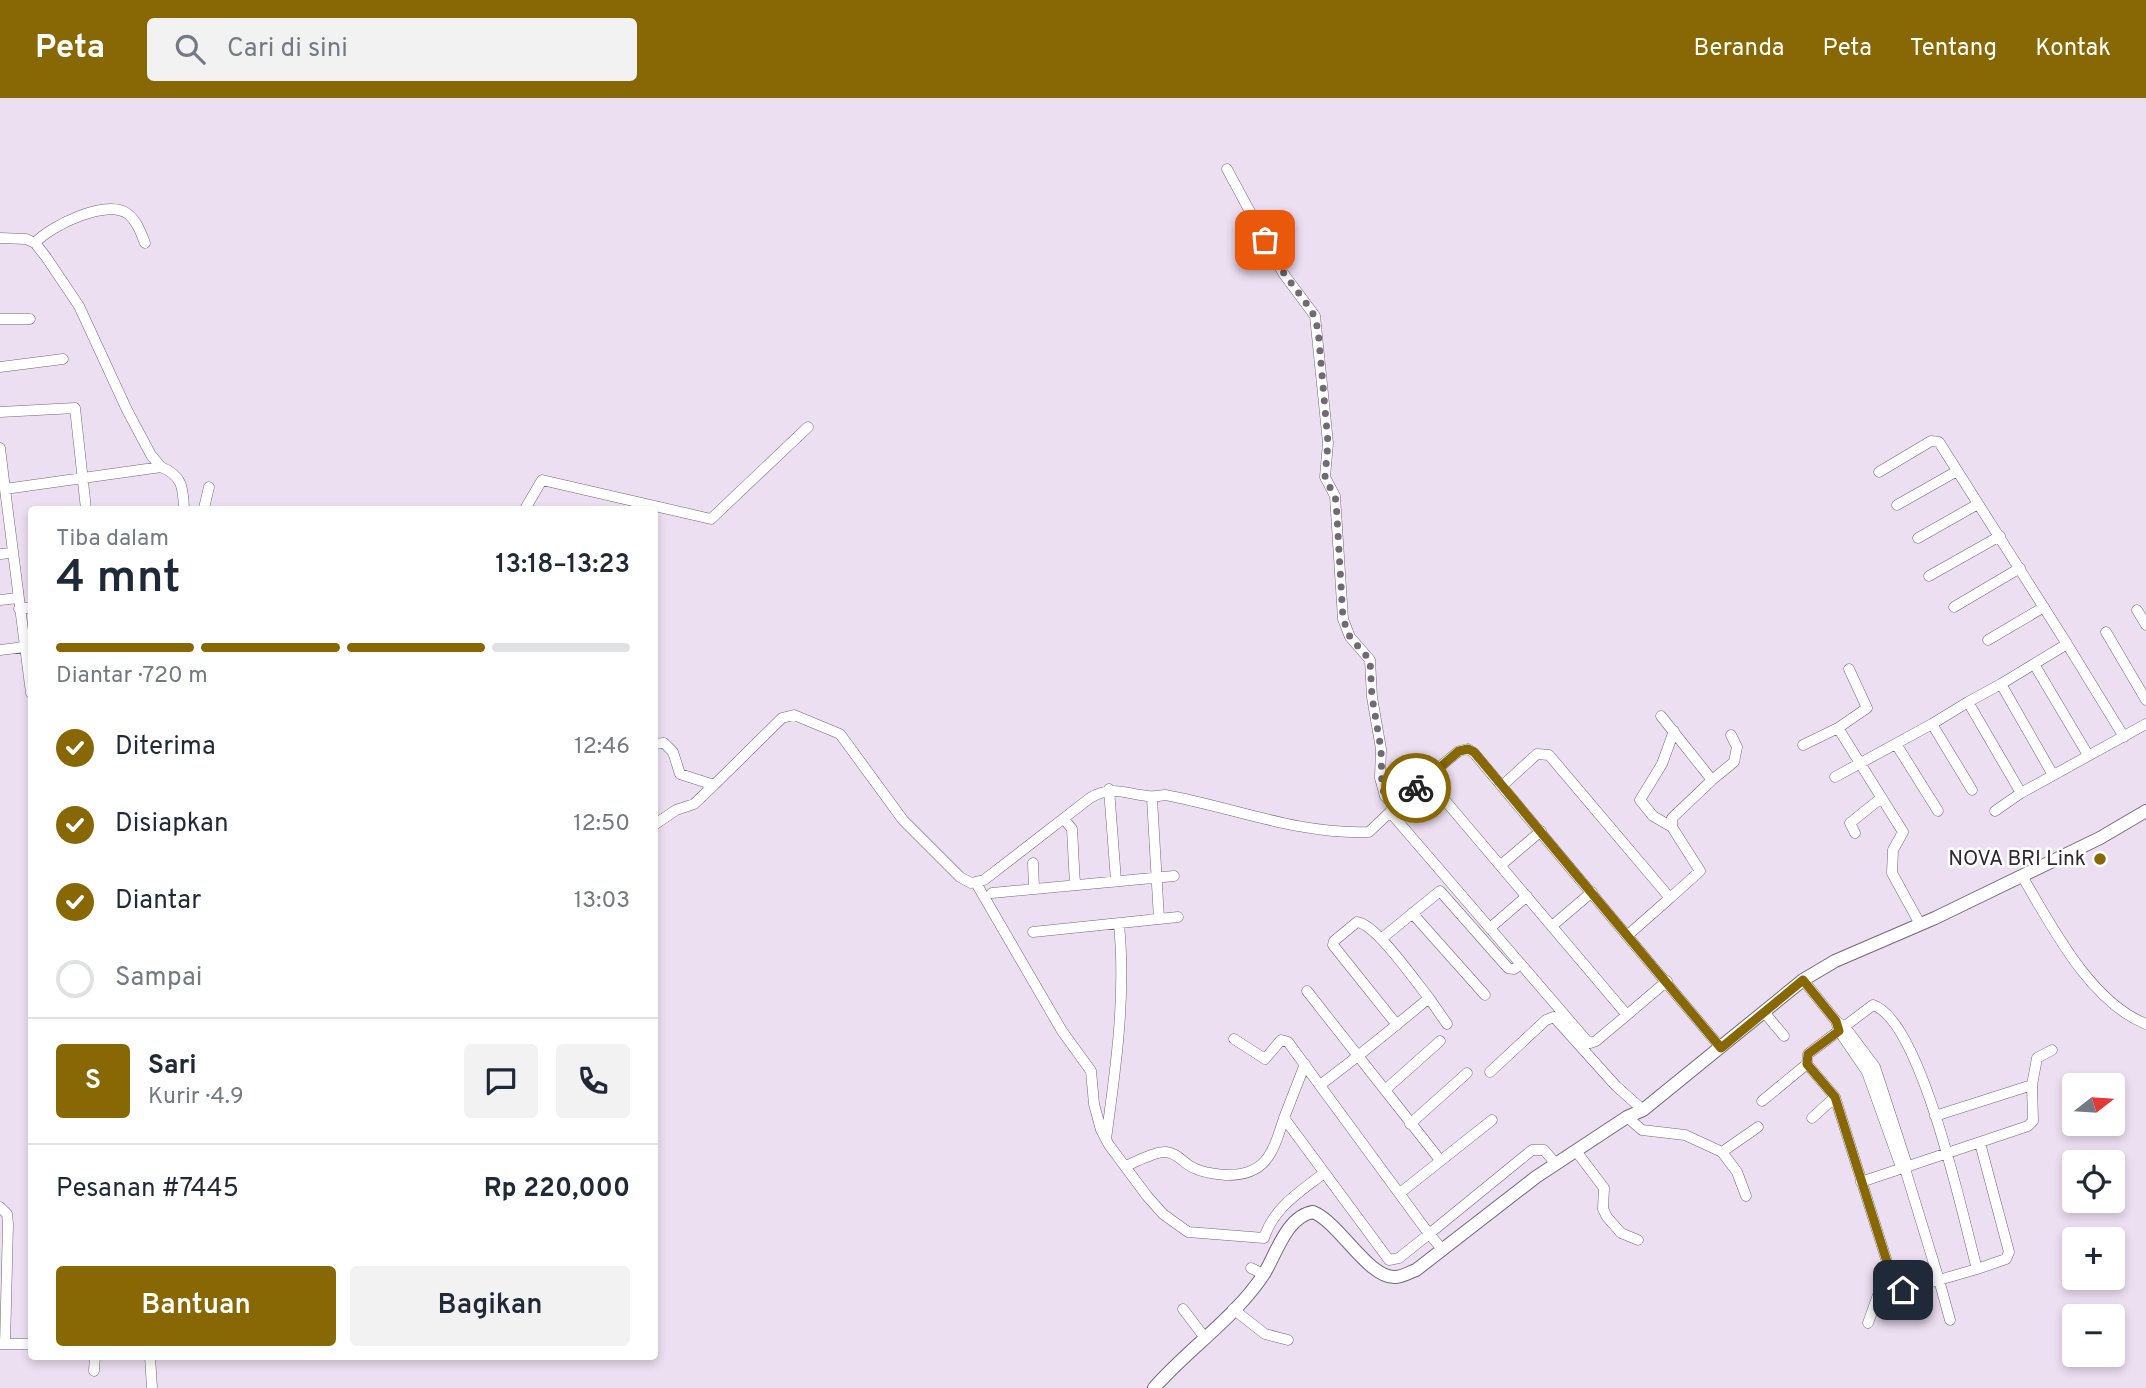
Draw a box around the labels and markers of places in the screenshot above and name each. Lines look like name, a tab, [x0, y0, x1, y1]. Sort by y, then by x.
pin	[1235, 210, 1295, 270]
place label: NOVA BRI Link	[1948, 846, 2086, 873]
marker: NOVA BRI Link	[2092, 851, 2108, 867]
pin	[1873, 1260, 1933, 1320]

